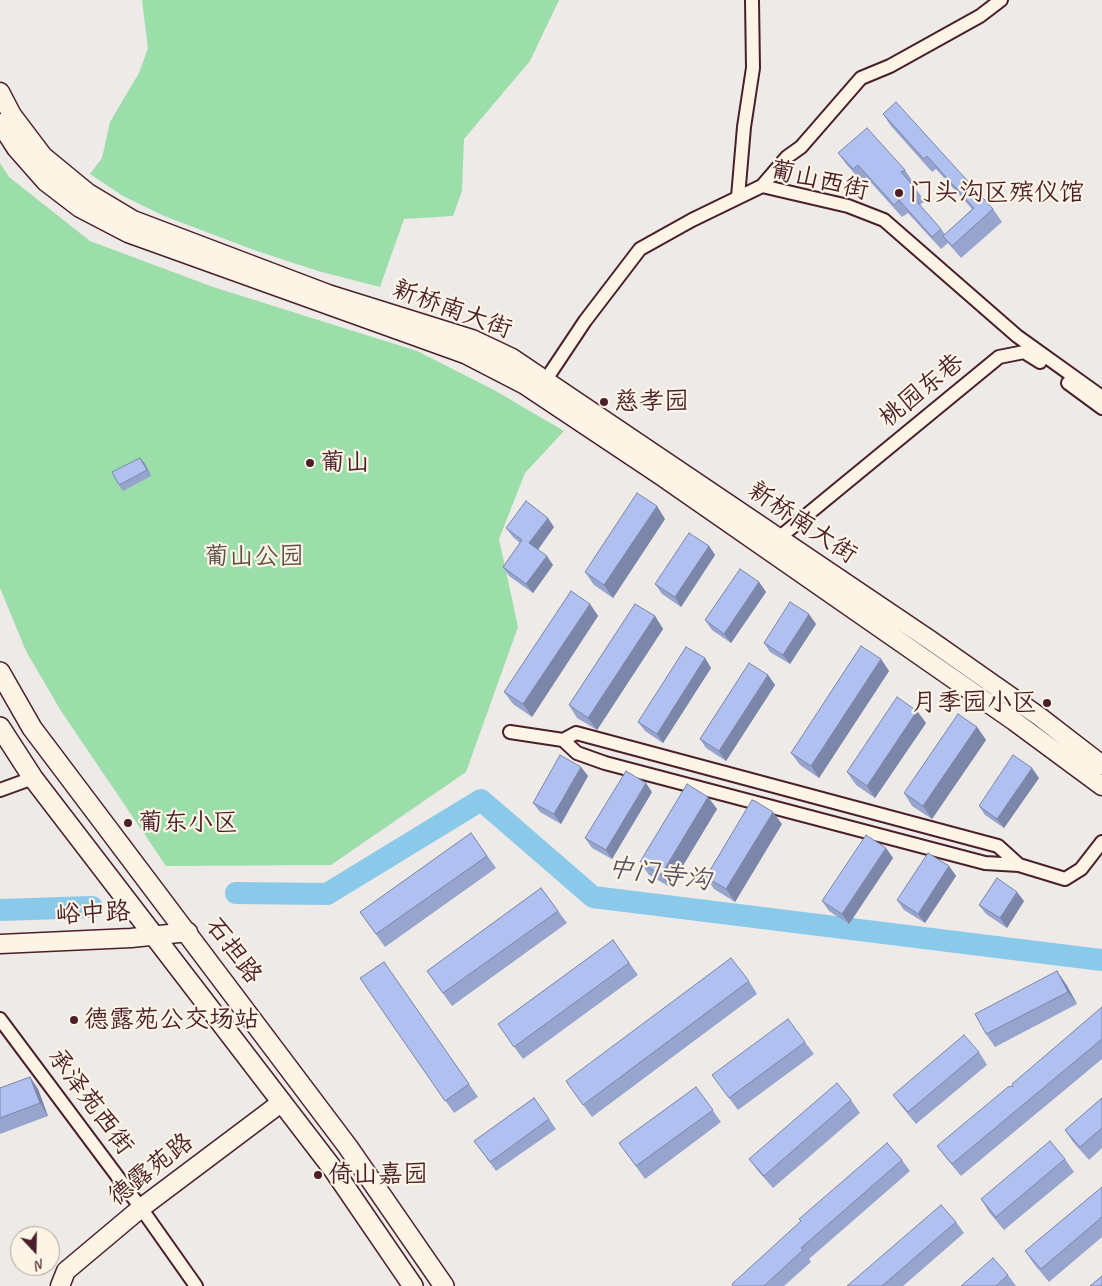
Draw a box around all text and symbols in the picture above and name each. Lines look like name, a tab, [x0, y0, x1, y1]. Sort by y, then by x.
street label: 葡山西街	[767, 155, 871, 207]
place label: 门头沟区殡仪馆	[909, 178, 1084, 208]
marker: 门头沟区殡仪馆	[893, 187, 905, 199]
street label: 新桥南大街	[388, 275, 516, 345]
street label: 桃园东巷	[874, 348, 970, 434]
place label: 慈孝园	[614, 387, 689, 417]
marker: 慈孝园	[598, 396, 610, 408]
place label: 葡山	[320, 448, 370, 478]
marker: 葡山	[304, 457, 316, 469]
street label: 新桥南大街	[742, 476, 862, 570]
park label: 葡山公园	[204, 542, 304, 572]
place label: 月季园小区	[912, 688, 1037, 718]
marker: 月季园小区	[1041, 697, 1053, 709]
place label: 葡东小区	[138, 808, 238, 838]
marker: 葡东小区	[122, 817, 134, 829]
water label: 中门寺沟	[605, 852, 713, 898]
street label: 峪中路	[55, 897, 131, 931]
street label: 石担路	[198, 912, 268, 990]
place label: 德露苑公交场站	[84, 1005, 259, 1035]
marker: 德露苑公交场站	[68, 1014, 80, 1026]
street label: 承泽苑西街	[40, 1043, 140, 1161]
street label: 德露苑路	[102, 1127, 200, 1213]
place label: 倚山嘉园	[328, 1160, 428, 1190]
marker: 倚山嘉园	[312, 1169, 324, 1181]
north arrow	[10, 1226, 60, 1276]
text: N	[33, 1255, 47, 1274]

